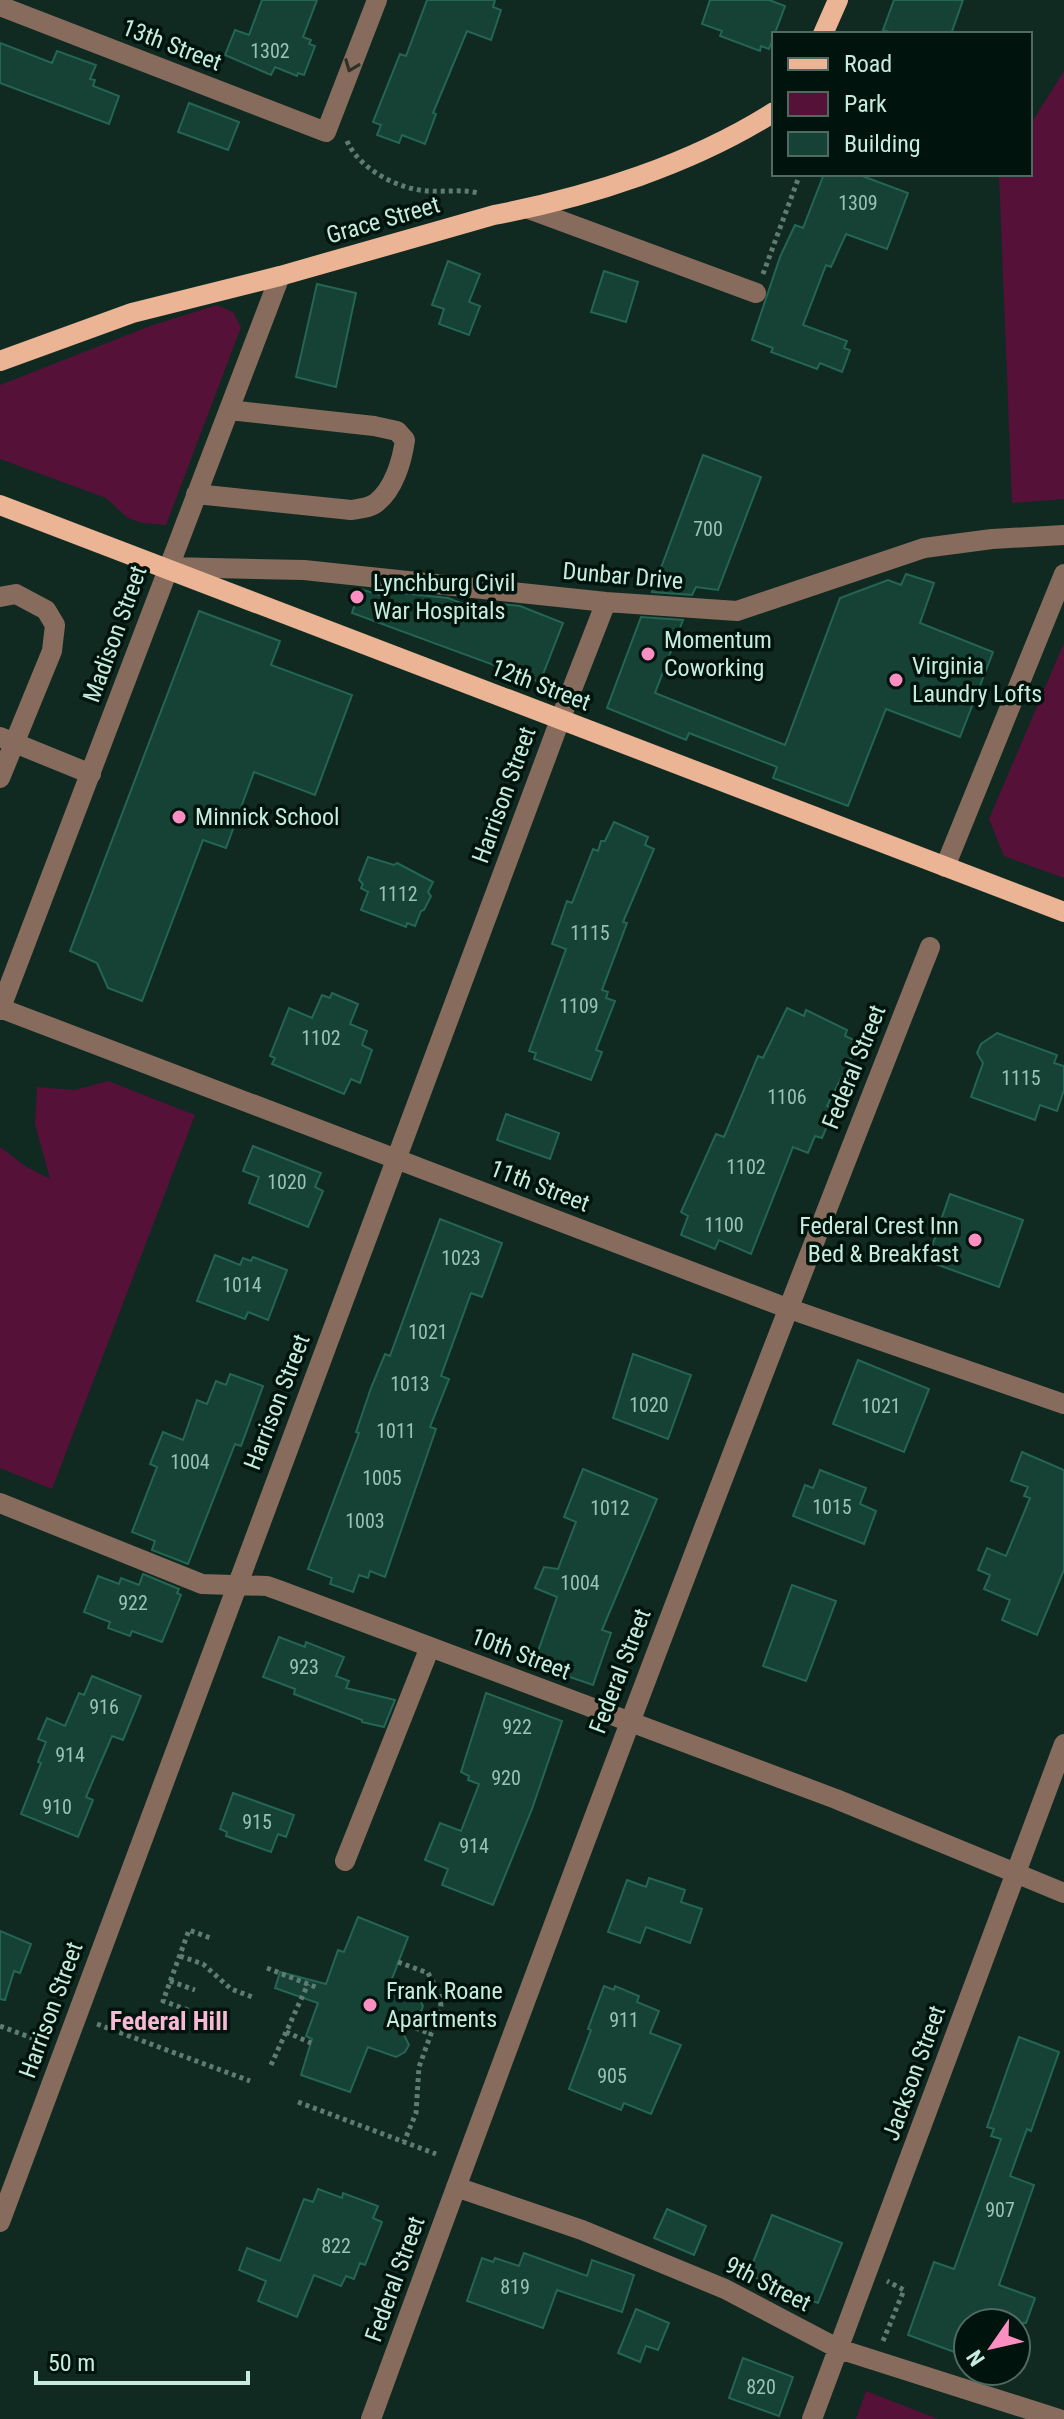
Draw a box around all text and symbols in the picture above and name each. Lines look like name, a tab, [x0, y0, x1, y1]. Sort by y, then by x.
street label: 13th Street	[118, 13, 226, 77]
legend	[772, 32, 1032, 176]
house number: 1302	[250, 39, 290, 63]
text: Road	[844, 50, 892, 78]
one-way arrow	[344, 58, 361, 72]
text: Park	[844, 90, 887, 118]
text: Building	[844, 130, 921, 158]
street label: Grace Street	[323, 190, 443, 250]
house number: 1309	[838, 191, 878, 215]
house number: 700	[693, 517, 723, 541]
street label: Dunbar Drive	[562, 557, 684, 595]
street label: Madison Street	[77, 562, 153, 706]
place label: Lynchburg Civil War Hospitals	[373, 569, 515, 625]
marker: Lynchburg Civil War Hospitals	[348, 588, 366, 606]
place label: Momentum Coworking	[664, 626, 772, 682]
marker: Momentum Coworking	[639, 645, 657, 663]
place label: Virginia Laundry Lofts	[912, 652, 1042, 708]
street label: 12th Street	[487, 653, 595, 717]
marker: Virginia Laundry Lofts	[887, 671, 905, 689]
street label: Harrison Street	[466, 723, 542, 867]
place label: Minnick School	[195, 803, 340, 831]
marker: Minnick School	[170, 808, 188, 826]
house number: 1112	[378, 882, 418, 906]
house number: 1115	[570, 921, 610, 945]
house number: 1109	[559, 994, 599, 1018]
street label: Federal Street	[816, 1001, 892, 1133]
house number: 1102	[301, 1026, 341, 1050]
house number: 1115	[1001, 1066, 1041, 1090]
house number: 1106	[767, 1085, 807, 1109]
street label: 11th Street	[486, 1154, 594, 1218]
house number: 1102	[726, 1155, 766, 1179]
house number: 1020	[267, 1170, 307, 1194]
place label: Federal Crest Inn Bed & Breakfast	[799, 1212, 959, 1268]
house number: 1100	[704, 1213, 744, 1237]
marker: Federal Crest Inn Bed & Breakfast	[966, 1231, 984, 1249]
house number: 1023	[441, 1246, 481, 1270]
house number: 1014	[222, 1273, 262, 1297]
house number: 1021	[408, 1320, 448, 1344]
street label: Harrison Street	[238, 1330, 316, 1474]
house number: 1013	[390, 1372, 430, 1396]
house number: 1020	[629, 1393, 669, 1417]
house number: 1021	[861, 1394, 901, 1418]
house number: 1011	[376, 1419, 416, 1443]
house number: 1004	[170, 1450, 210, 1474]
house number: 1005	[362, 1466, 402, 1490]
house number: 1015	[812, 1495, 852, 1519]
house number: 1012	[590, 1496, 630, 1520]
house number: 1003	[345, 1509, 385, 1533]
house number: 1004	[560, 1571, 600, 1595]
house number: 922	[118, 1591, 148, 1615]
street label: Federal Street	[583, 1605, 657, 1737]
street label: 10th Street	[467, 1622, 575, 1686]
house number: 923	[289, 1655, 319, 1679]
house number: 916	[89, 1695, 119, 1719]
house number: 922	[502, 1715, 532, 1739]
house number: 914	[55, 1743, 85, 1767]
house number: 920	[491, 1766, 521, 1790]
house number: 910	[42, 1795, 72, 1819]
house number: 915	[242, 1810, 272, 1834]
house number: 914	[459, 1834, 489, 1858]
street label: Harrison Street	[13, 1938, 89, 2082]
place label: Frank Roane Apartments	[386, 1977, 503, 2033]
marker: Frank Roane Apartments	[361, 1996, 379, 2014]
street label: Jackson Street	[877, 2002, 951, 2144]
district label: Federal Hill	[110, 2006, 228, 2036]
house number: 911	[609, 2008, 639, 2032]
house number: 905	[597, 2064, 627, 2088]
house number: 907	[985, 2198, 1015, 2222]
street label: Federal Street	[359, 2213, 431, 2345]
house number: 822	[321, 2234, 351, 2258]
street label: 9th Street	[721, 2251, 815, 2317]
house number: 819	[500, 2275, 530, 2299]
north arrow	[952, 2307, 1032, 2387]
scale bar	[36, 2335, 248, 2385]
text: N	[962, 2345, 990, 2370]
text: 50 m	[48, 2349, 95, 2377]
house number: 820	[746, 2375, 776, 2399]

